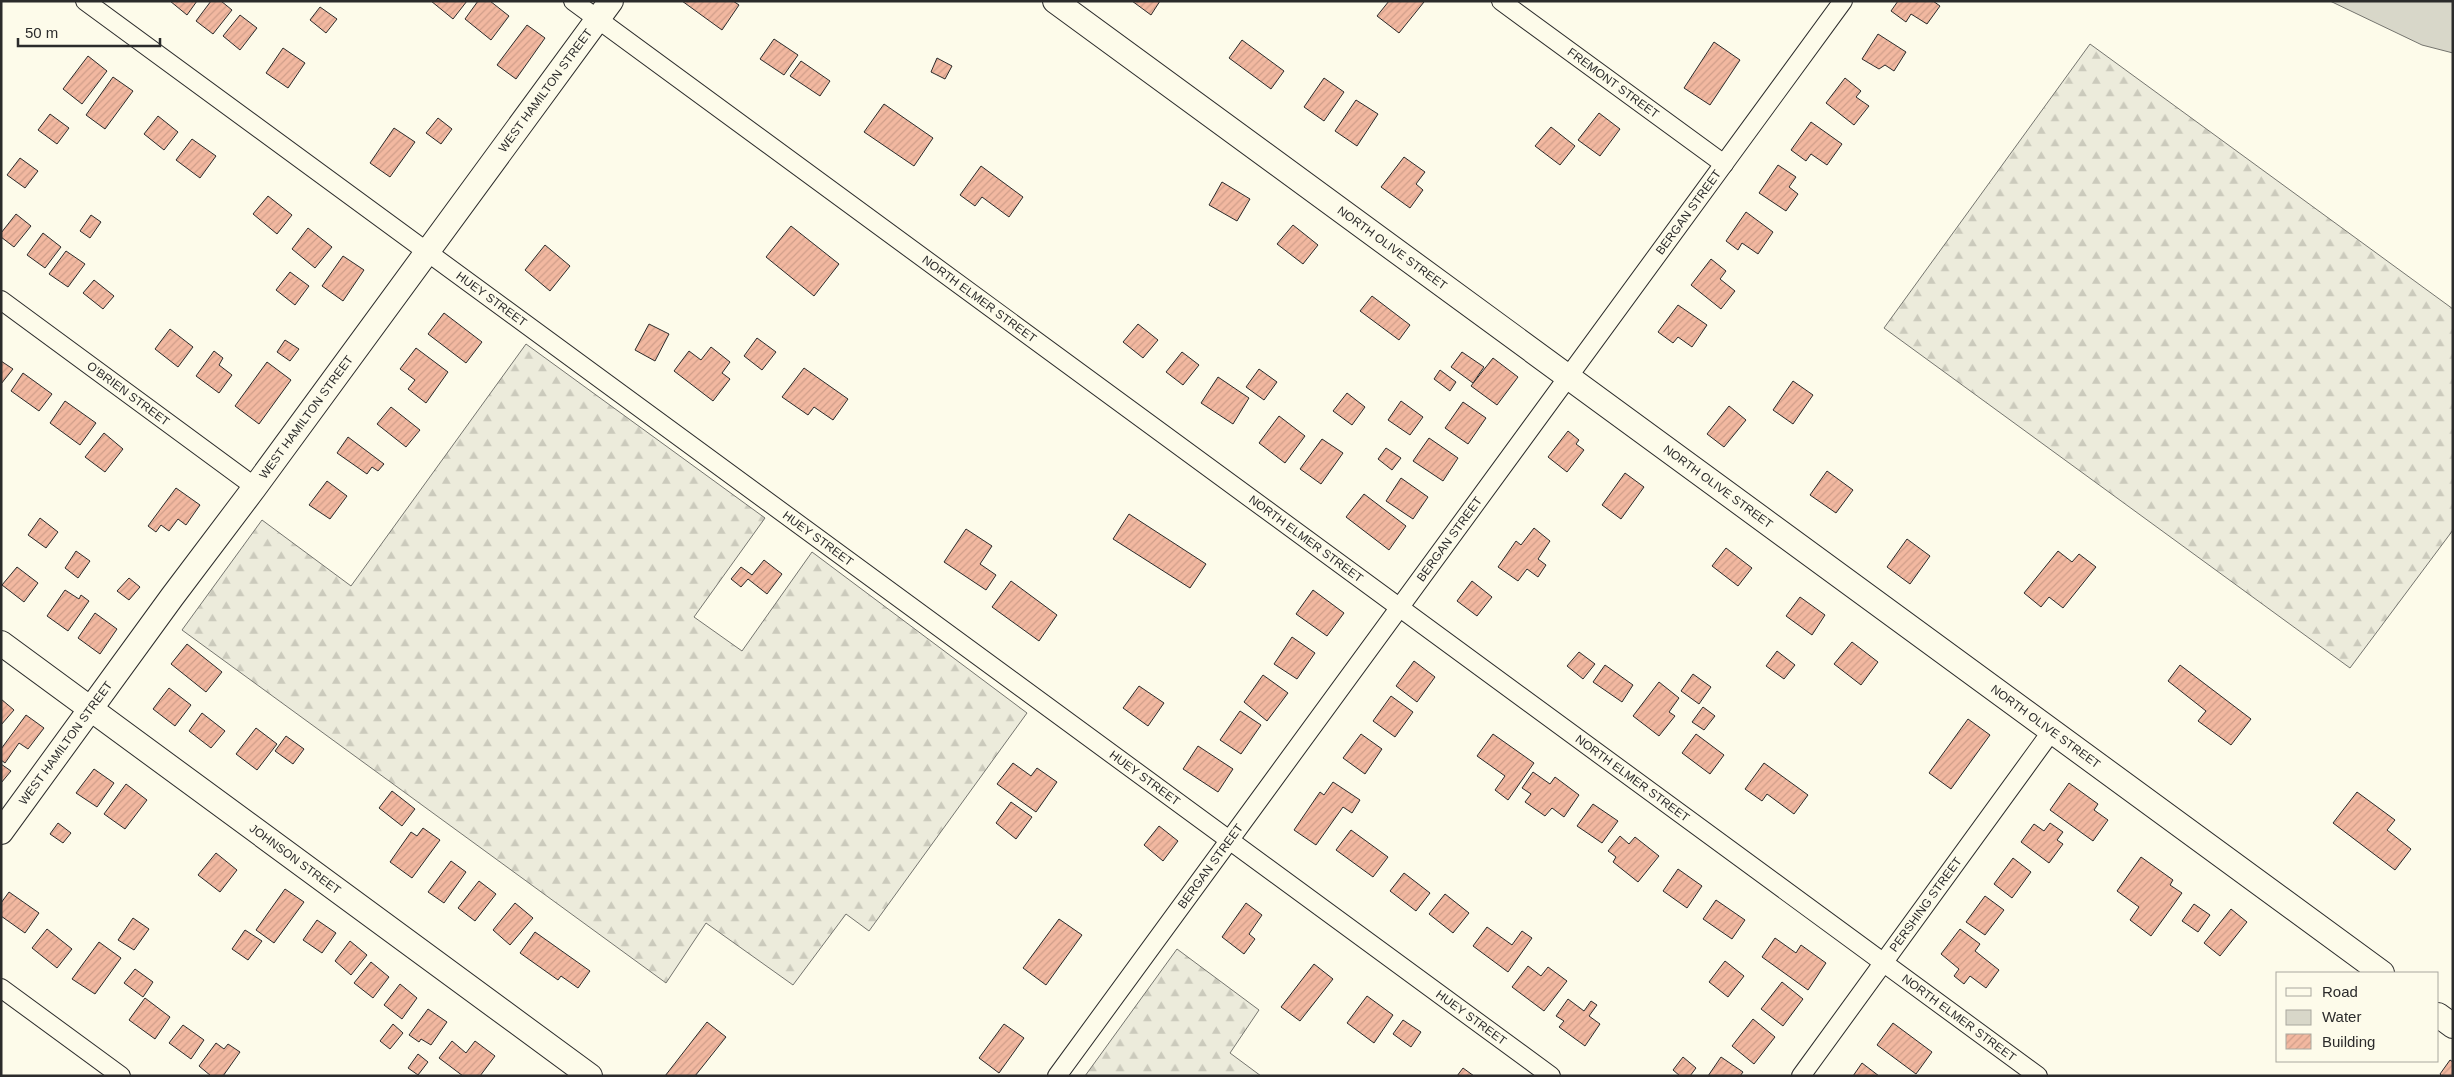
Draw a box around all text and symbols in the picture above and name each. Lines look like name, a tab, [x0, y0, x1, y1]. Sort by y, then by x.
scale bar	[18, 15, 160, 47]
text: 50 m	[25, 24, 58, 41]
street label: WEST HAMILTON STREET	[496, 25, 596, 155]
street label: FREMONT STREET	[1565, 45, 1662, 121]
street label: BERGAN STREET	[1653, 167, 1725, 257]
street label: NORTH OLIVE STREET	[1335, 203, 1450, 293]
street label: NORTH ELMER STREET	[920, 253, 1040, 346]
street label: HUEY STREET	[453, 269, 530, 330]
street label: WEST HAMILTON STREET	[256, 352, 356, 482]
street label: O'BRIEN STREET	[84, 359, 173, 429]
street label: NORTH OLIVE STREET	[1661, 442, 1776, 532]
street label: NORTH ELMER STREET	[1246, 492, 1366, 586]
street label: BERGAN STREET	[1414, 494, 1485, 584]
street label: HUEY STREET	[780, 508, 857, 569]
street label: WEST HAMILTON STREET	[16, 678, 116, 808]
street label: NORTH OLIVE STREET	[1988, 682, 2104, 772]
street label: NORTH ELMER STREET	[1573, 732, 1693, 825]
street label: HUEY STREET	[1107, 748, 1183, 809]
street label: BERGAN STREET	[1175, 820, 1246, 911]
street label: JOHNSON STREET	[247, 821, 344, 898]
street label: PERSHING STREET	[1887, 854, 1965, 955]
street label: NORTH ELMER STREET	[1899, 972, 2019, 1065]
legend	[2276, 972, 2439, 1062]
text: Road	[2322, 983, 2358, 1000]
street label: HUEY STREET	[1433, 987, 1510, 1048]
text: Water	[2322, 1008, 2361, 1025]
text: Building	[2322, 1033, 2375, 1050]

